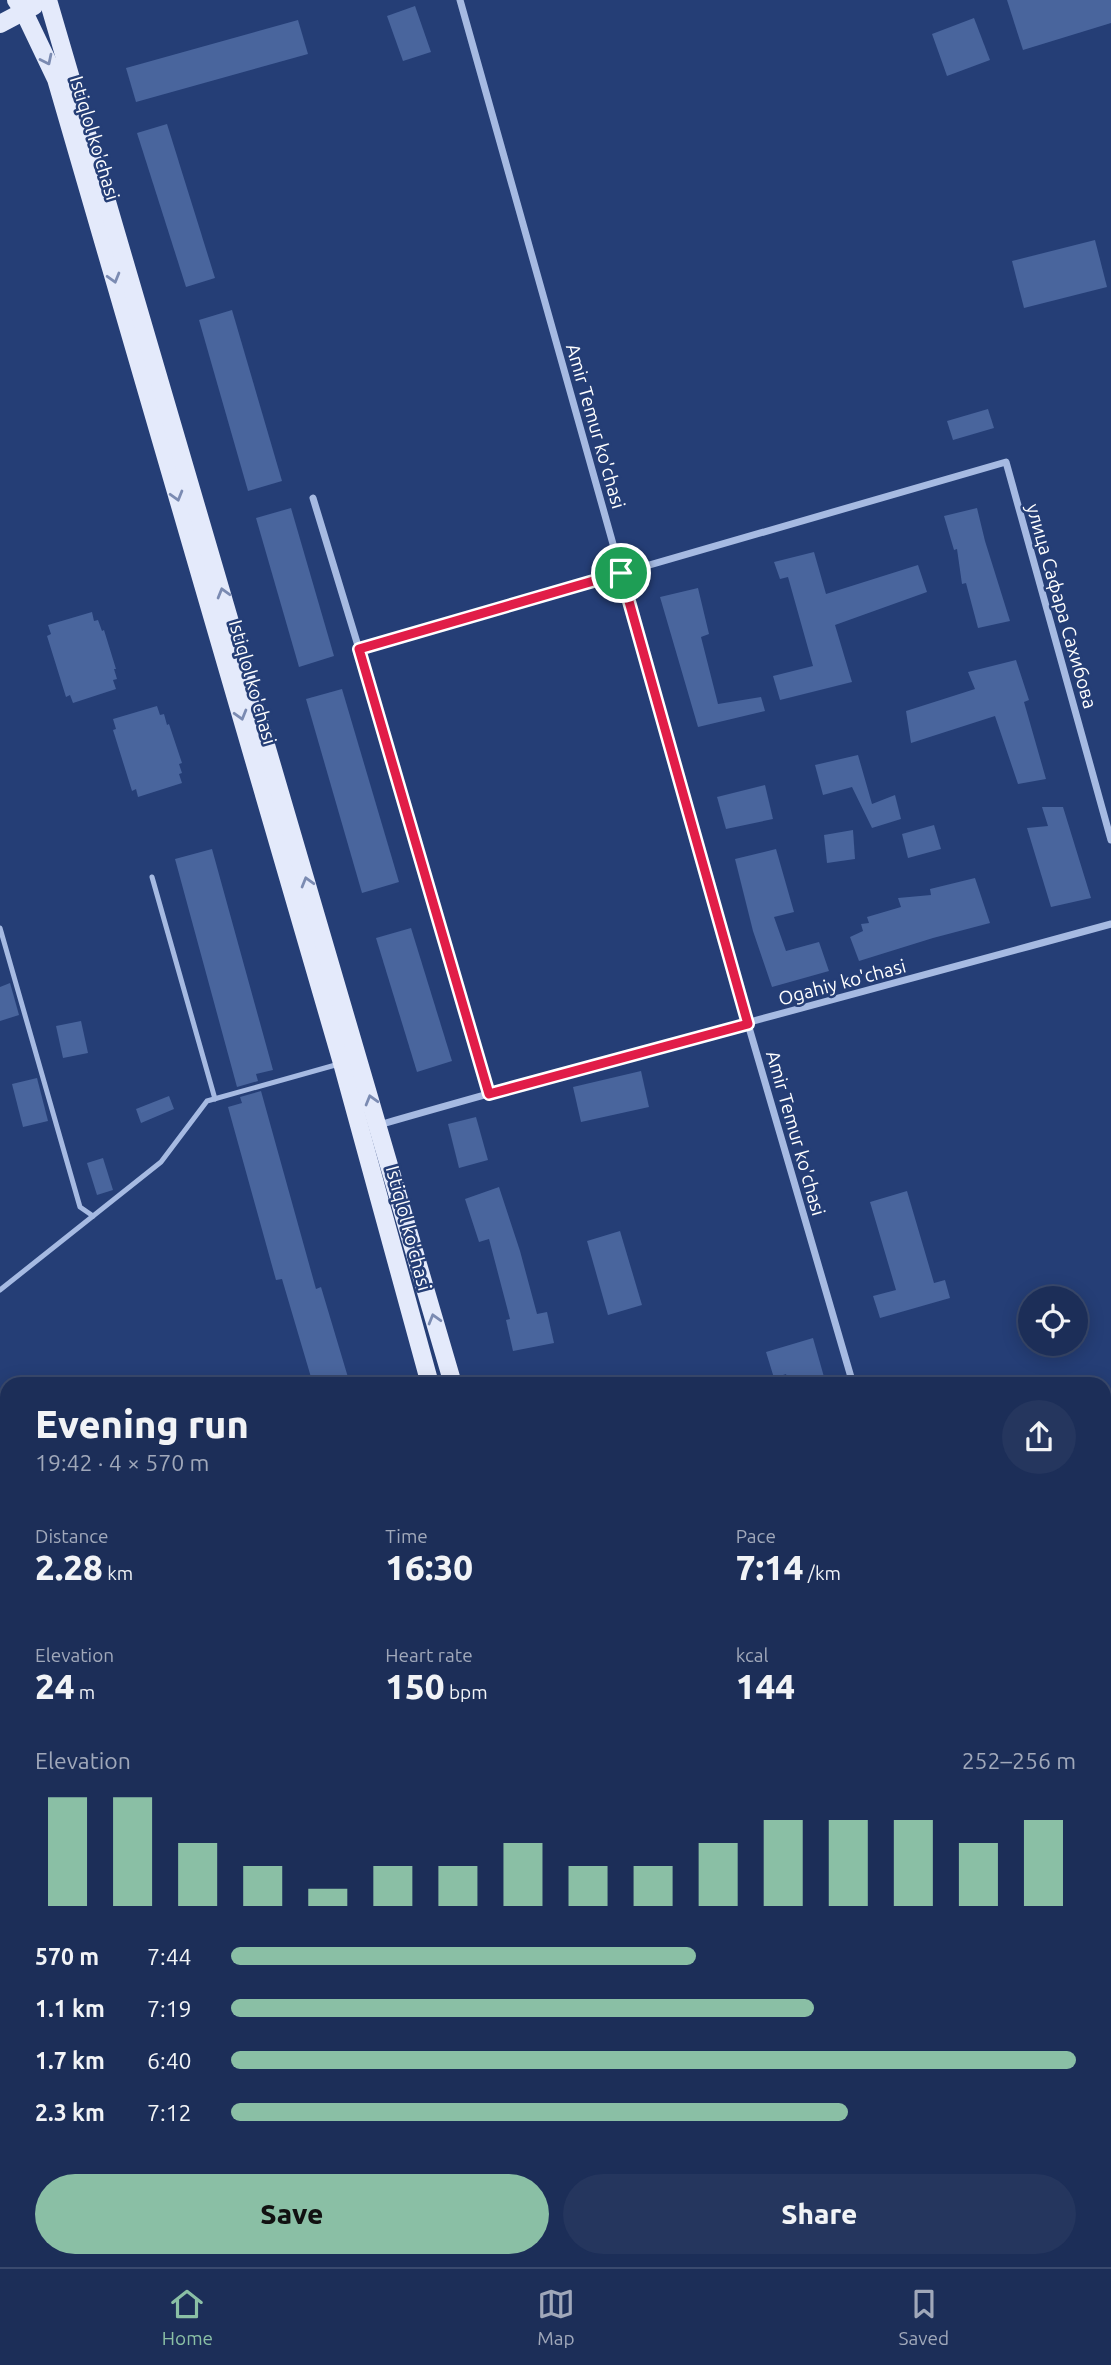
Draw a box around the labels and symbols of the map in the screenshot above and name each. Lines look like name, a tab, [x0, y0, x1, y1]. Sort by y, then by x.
one-way arrow	[39, 53, 53, 65]
street label: Istiqlol ko'chasi	[66, 73, 124, 203]
one-way arrow	[105, 271, 120, 283]
street label: Amir Temur ko'chasi	[562, 341, 630, 511]
one-way arrow	[169, 490, 184, 502]
street label: улица Сафара Сахибова	[1022, 501, 1102, 711]
pin	[591, 543, 651, 603]
one-way arrow	[216, 587, 231, 599]
street label: Istiqlol ko'chasi	[225, 617, 281, 747]
one-way arrow	[232, 708, 247, 720]
one-way arrow	[301, 876, 316, 888]
street label: Ogahiy ko'chasi	[776, 954, 908, 1010]
street label: Amir Temur ko'chasi	[762, 1048, 830, 1218]
one-way arrow	[365, 1094, 380, 1106]
street label: Istiqlol ko'chasi	[382, 1163, 436, 1293]
one-way arrow	[427, 1313, 442, 1325]

